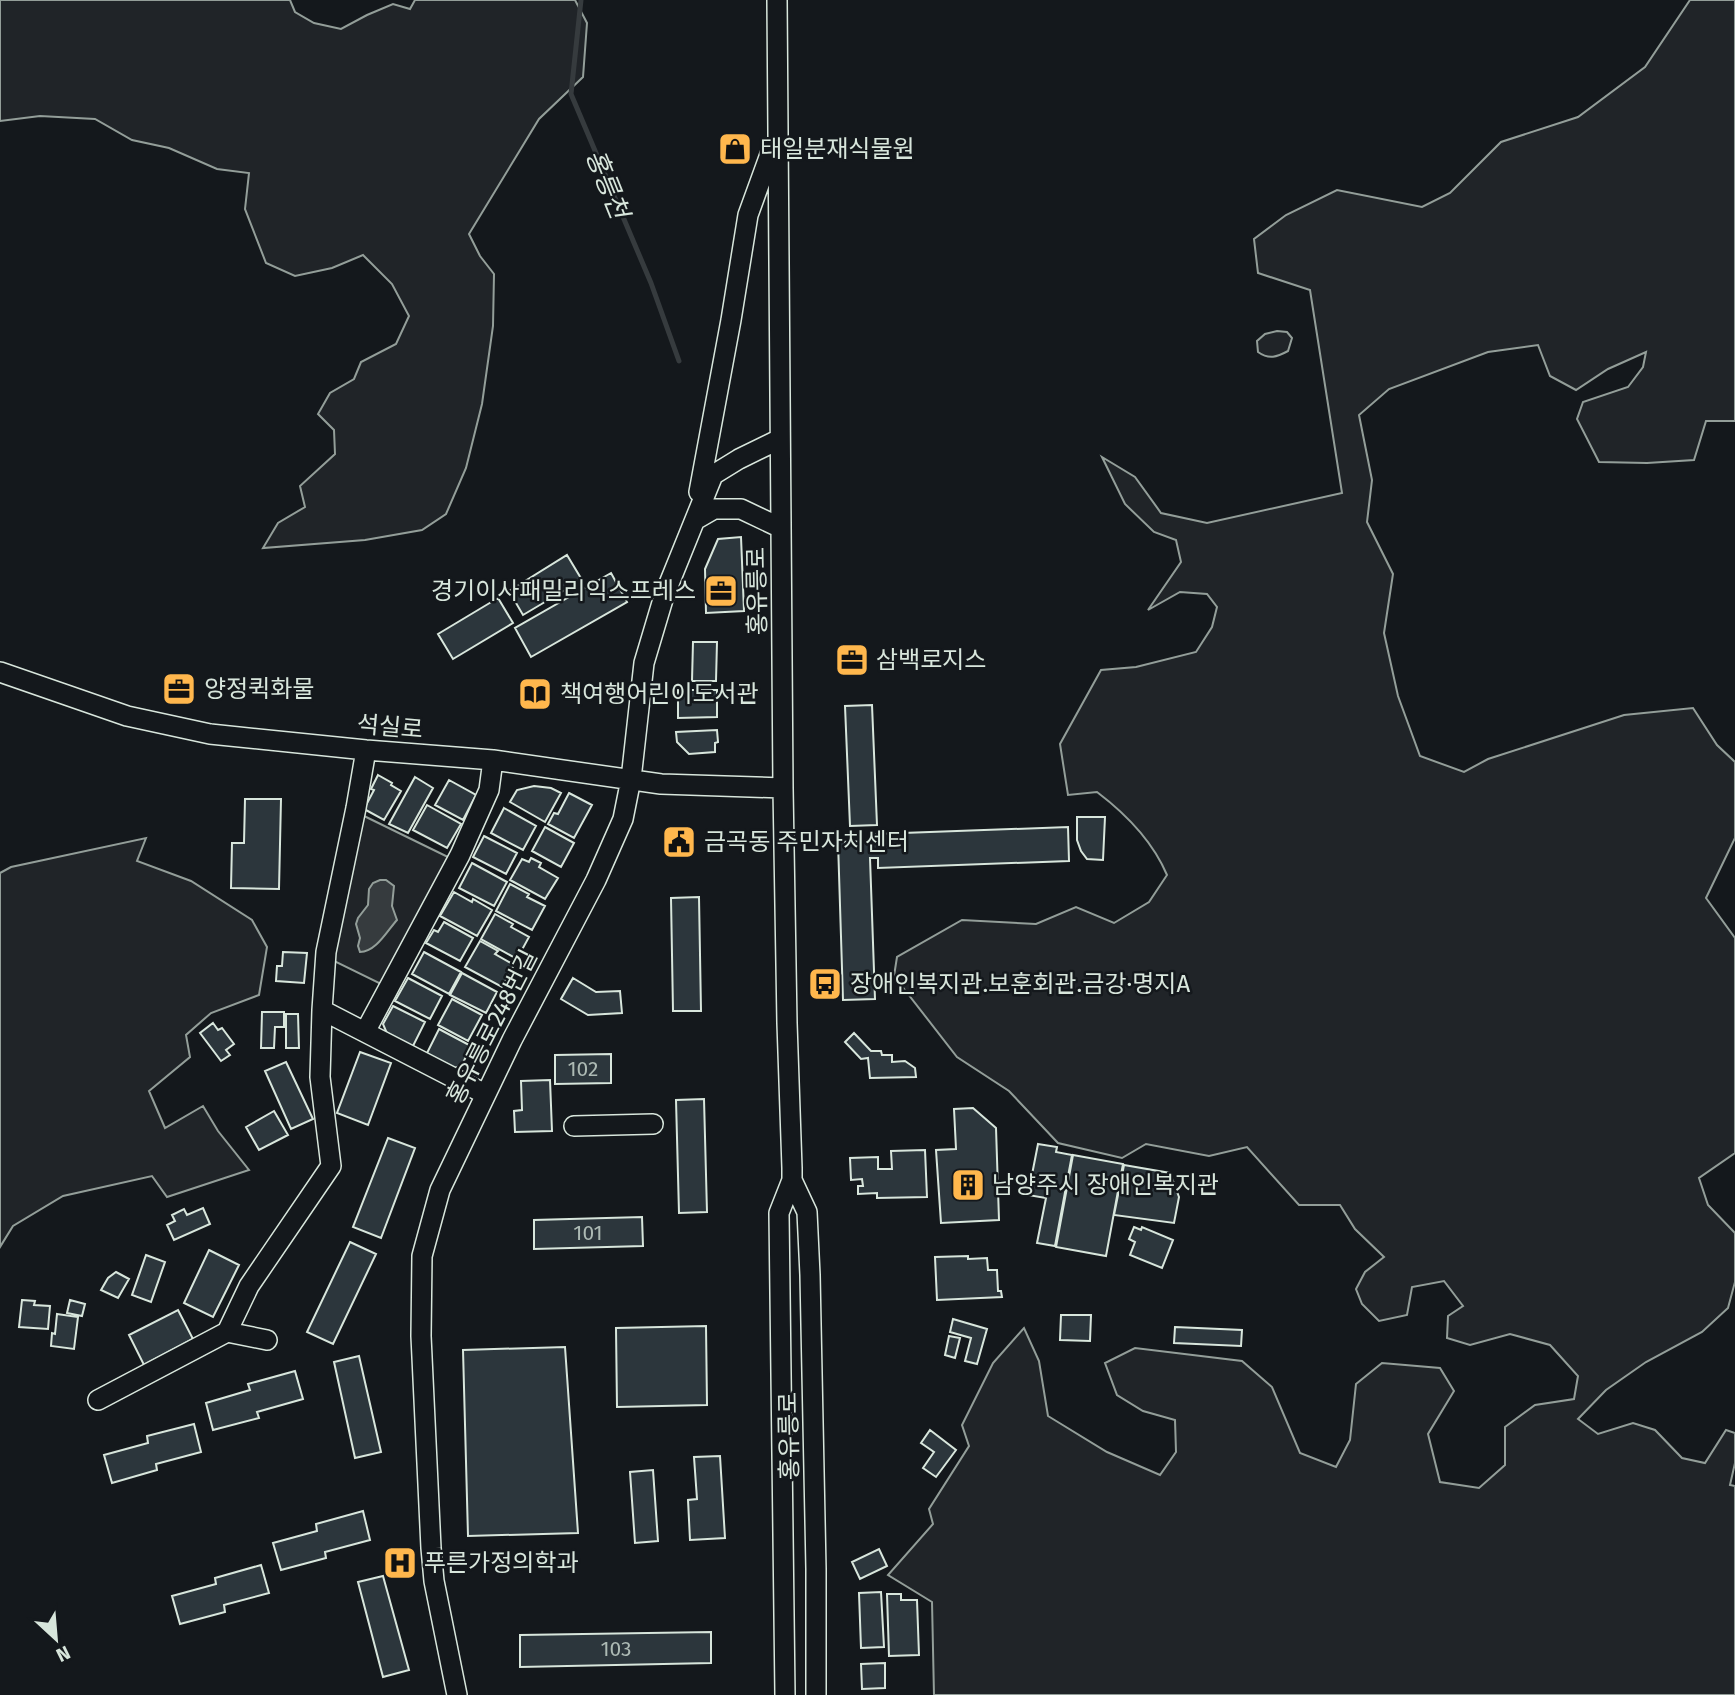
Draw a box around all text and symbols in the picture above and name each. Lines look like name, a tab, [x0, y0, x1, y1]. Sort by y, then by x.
shop icon: 태일분재식물원	[716, 130, 754, 168]
place label: 태일분재식물원	[760, 135, 915, 163]
water label: 홍릉천	[579, 145, 636, 226]
street label: 홍유릉로	[742, 547, 772, 635]
office icon: 경기이사패밀리익스프레스	[702, 572, 740, 610]
place label: 경기이사패밀리익스프레스	[431, 577, 696, 605]
office icon: 삼백로지스	[833, 641, 871, 679]
place label: 삼백로지스	[876, 646, 986, 674]
office icon: 양정퀵화물	[160, 670, 198, 708]
place label: 양정퀵화물	[204, 675, 314, 703]
library icon: 책여행어린이도서관	[516, 675, 554, 713]
place label: 책여행어린이도서관	[560, 680, 759, 708]
street label: 석실로	[356, 710, 424, 744]
public building icon: 금곡동 주민자치센터	[660, 823, 698, 861]
place label: 금곡동 주민자치센터	[704, 828, 909, 856]
street label: 홍유릉로248번길	[441, 945, 543, 1109]
bus stop icon: 장애인복지관.보훈회관.금강·명지A	[806, 965, 844, 1003]
place label: 장애인복지관.보훈회관.금강·명지A	[850, 970, 1190, 998]
house number: 102	[568, 1056, 598, 1082]
building icon: 남양주시 장애인복지관	[949, 1166, 987, 1204]
place label: 남양주시 장애인복지관	[992, 1171, 1219, 1199]
house number: 101	[573, 1220, 603, 1246]
street label: 홍유릉로	[774, 1392, 804, 1480]
hospital icon: 푸른가정의학과	[381, 1544, 419, 1582]
place label: 푸른가정의학과	[424, 1549, 579, 1577]
north arrow	[21, 1604, 91, 1674]
house number: 103	[600, 1636, 632, 1662]
text: N	[53, 1641, 74, 1667]

